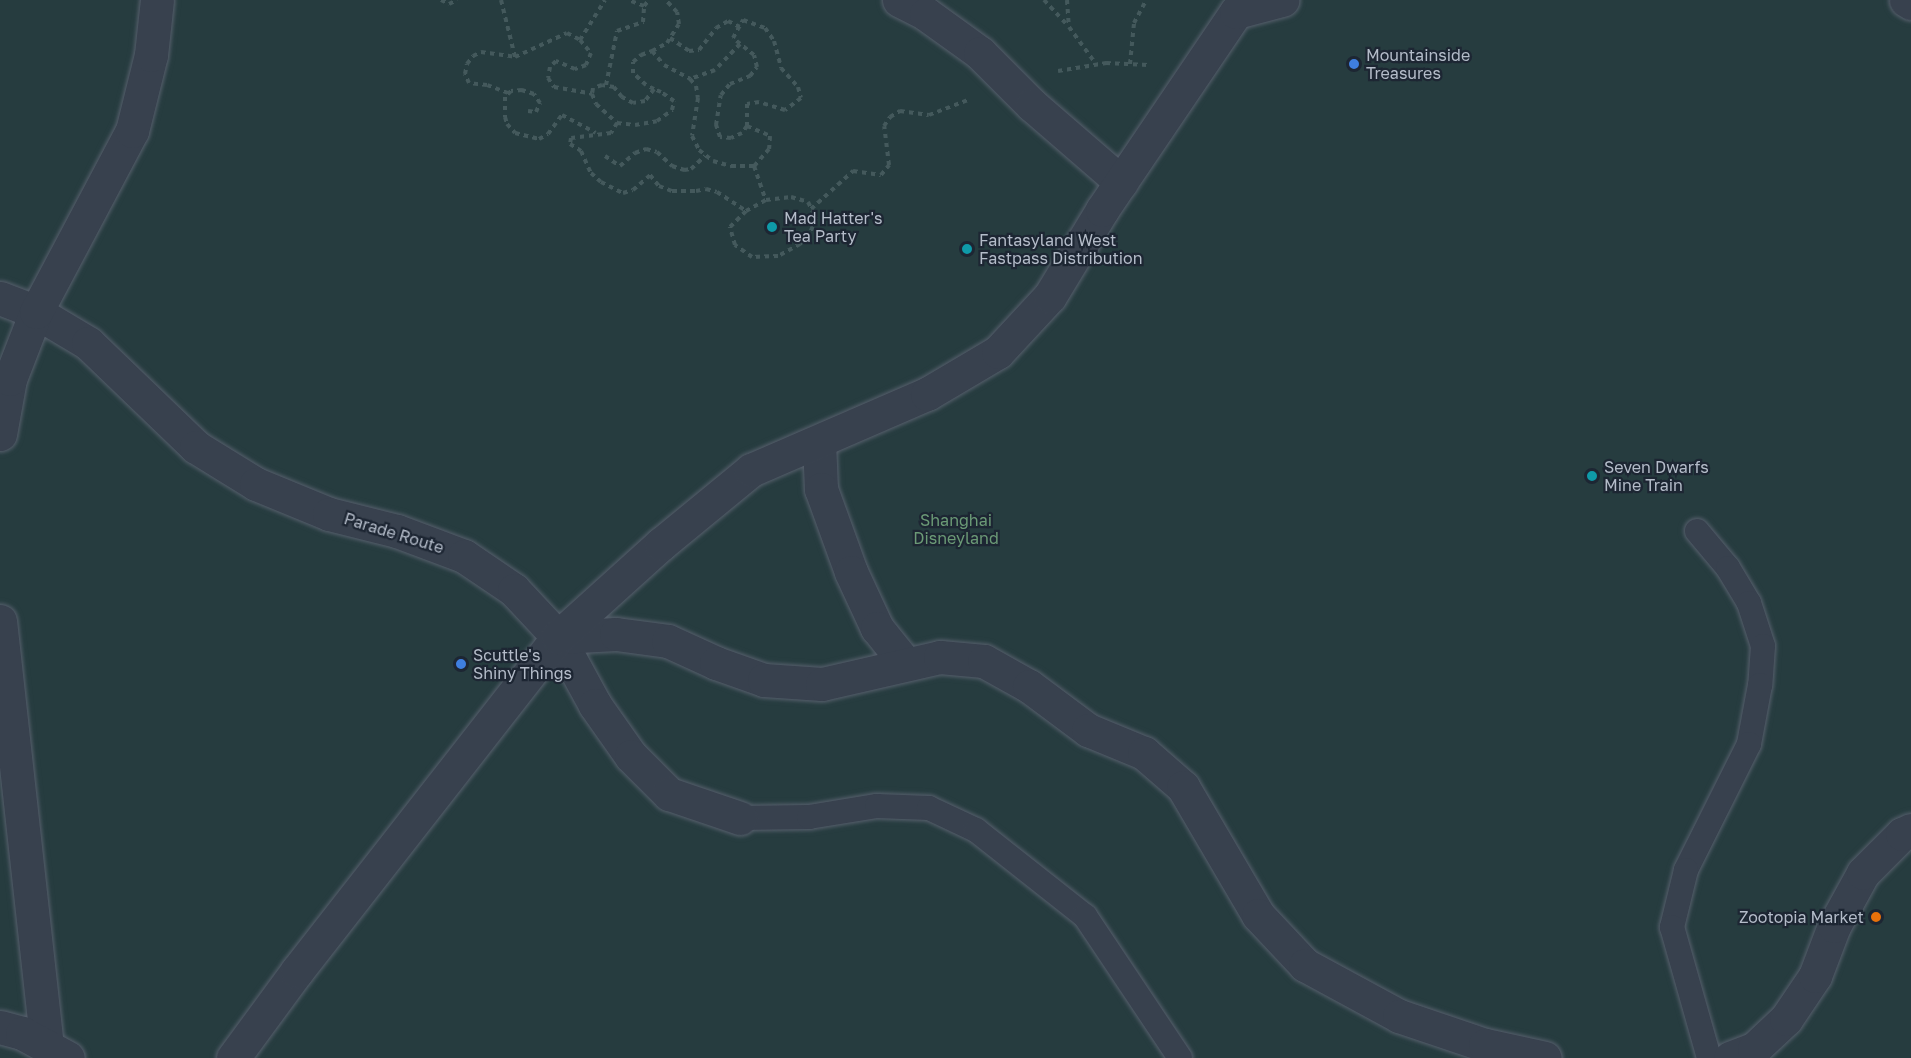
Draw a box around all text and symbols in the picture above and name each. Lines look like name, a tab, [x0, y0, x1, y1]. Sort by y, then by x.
place label: Mountainside Treasures	[1366, 45, 1470, 83]
marker: Mountainside Treasures	[1347, 57, 1361, 71]
place label: Mad Hatter's Tea Party	[784, 208, 882, 246]
marker: Mad Hatter's Tea Party	[765, 220, 779, 234]
place label: Fantasyland West Fastpass Distribution	[979, 230, 1143, 268]
marker: Fantasyland West Fastpass Distribution	[960, 242, 974, 256]
place label: Seven Dwarfs Mine Train	[1604, 457, 1709, 495]
marker: Seven Dwarfs Mine Train	[1585, 469, 1599, 483]
street label: Parade Route	[342, 509, 446, 557]
park label: Shanghai Disneyland	[913, 510, 999, 548]
place label: Scuttle's Shiny Things	[473, 645, 572, 683]
marker: Scuttle's Shiny Things	[454, 657, 468, 671]
place label: Zootopia Market	[1739, 907, 1864, 927]
marker: Zootopia Market	[1869, 910, 1883, 924]

